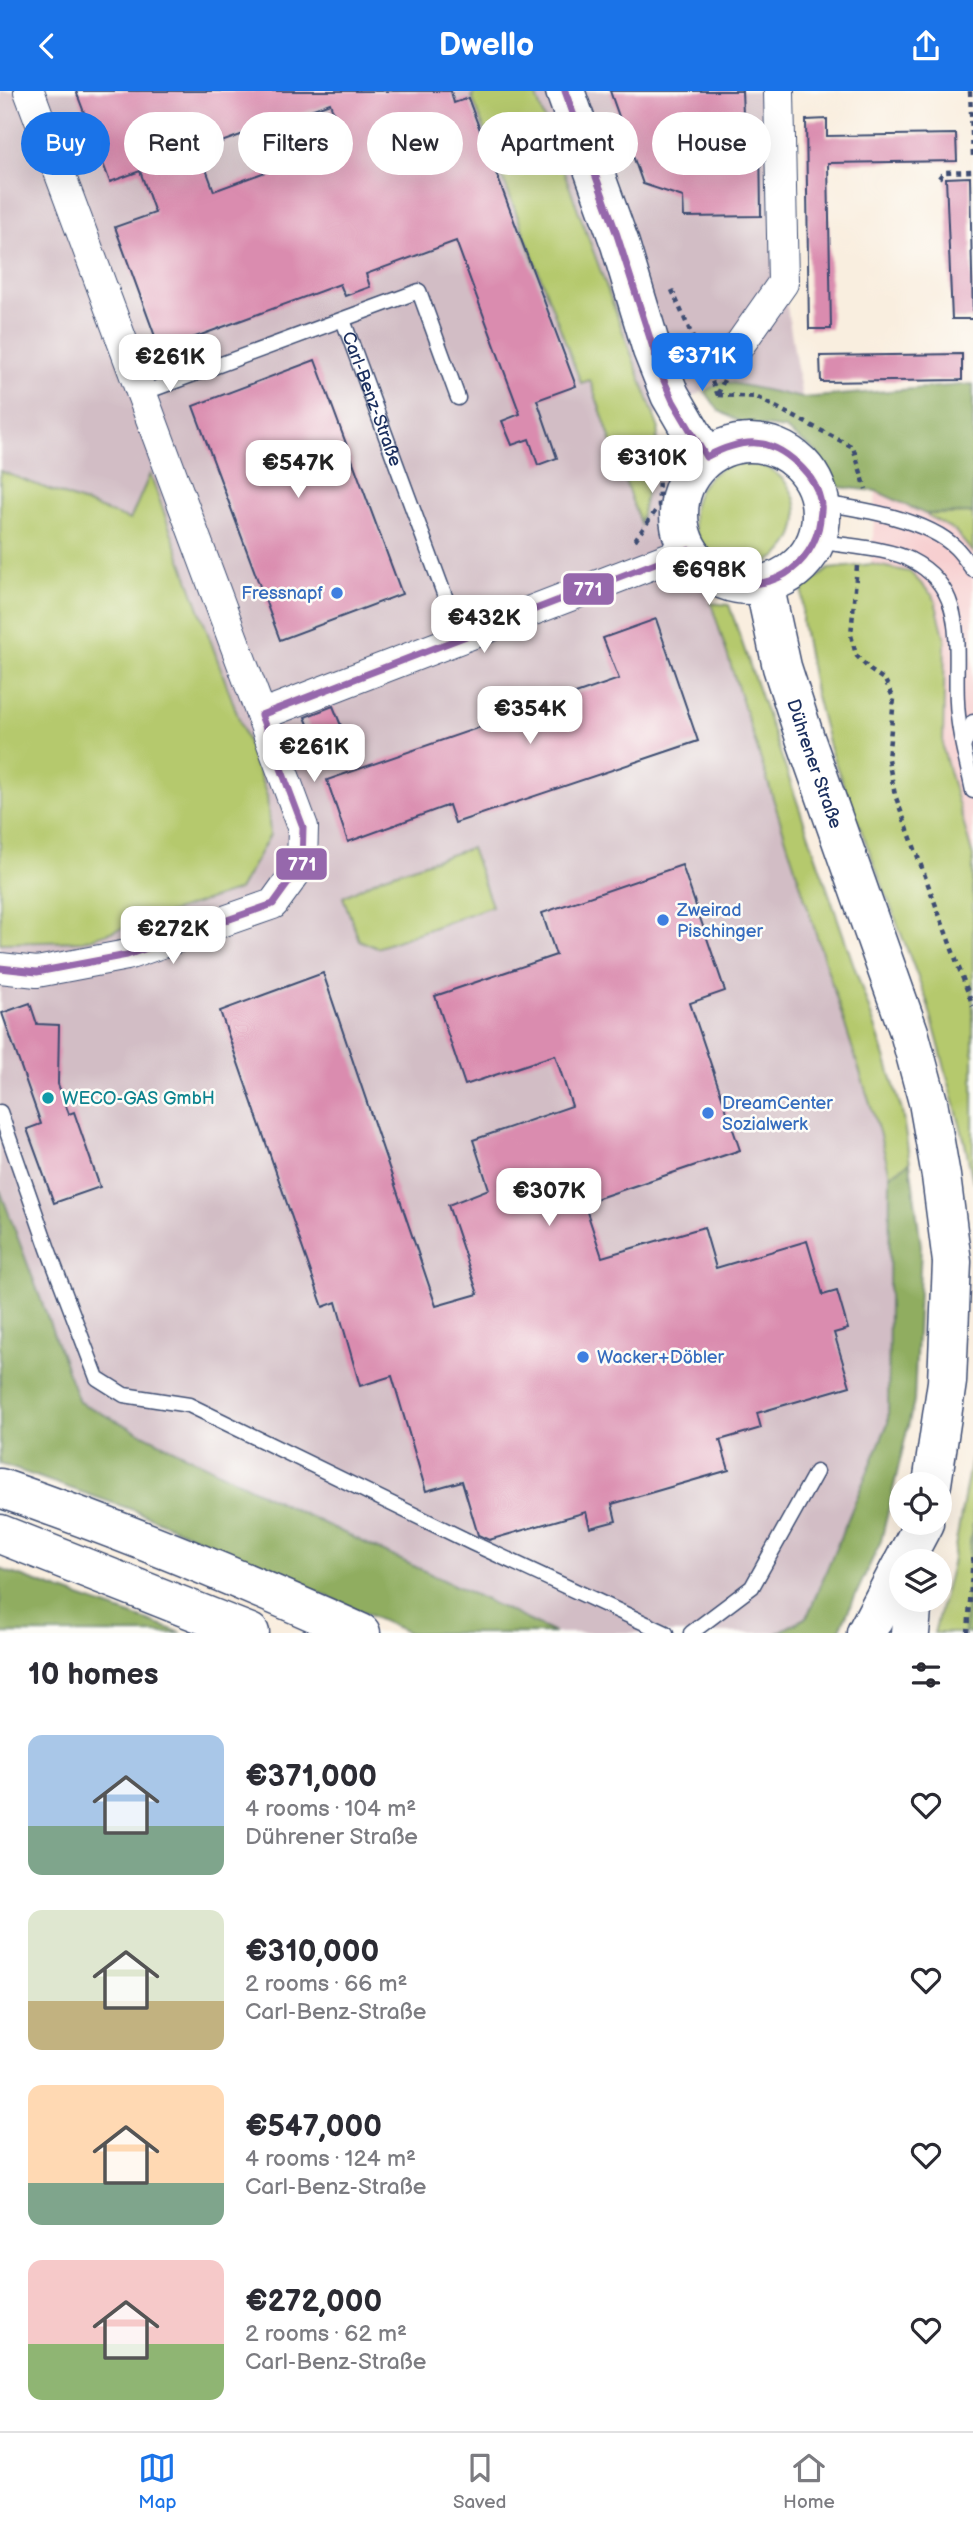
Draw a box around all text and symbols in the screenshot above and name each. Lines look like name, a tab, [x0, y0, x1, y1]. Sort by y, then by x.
text: Dwello	[439, 26, 534, 65]
icon: back	[28, 27, 66, 65]
icon: share	[907, 27, 945, 65]
chip: Buy	[21, 112, 110, 175]
chip: Rent	[124, 112, 224, 175]
chip: Filters	[238, 112, 353, 175]
chip: New	[367, 112, 463, 175]
chip: Apartment	[477, 112, 638, 175]
chip: House	[652, 112, 771, 175]
street label: Carl-Benz-Straße	[338, 329, 407, 469]
pin: €371K	[653, 334, 751, 393]
pin: €261K	[121, 335, 219, 394]
text: €371K	[668, 342, 736, 370]
text: €261K	[135, 343, 205, 371]
pin: €310K	[603, 435, 701, 495]
pin: €547K	[249, 441, 347, 500]
text: €310K	[617, 444, 687, 472]
text: €547K	[262, 449, 334, 477]
pin: €698K	[660, 547, 758, 607]
text: €698K	[672, 556, 746, 584]
line badge: 771	[562, 572, 615, 606]
text: 771	[574, 579, 602, 602]
place label: Fressnapf	[241, 583, 323, 604]
marker: Fressnapf	[329, 585, 345, 601]
pin: €432K	[435, 595, 533, 655]
text: €432K	[447, 604, 521, 632]
pin: €354K	[481, 687, 579, 746]
text: €354K	[493, 695, 567, 723]
street label: Dührener Straße	[783, 696, 847, 831]
pin: €261K	[265, 725, 363, 784]
text: €261K	[279, 733, 349, 761]
line badge: 771	[275, 847, 328, 881]
text: 771	[288, 854, 316, 877]
place label: Zweirad Pischinger	[676, 900, 763, 942]
pin: €272K	[124, 907, 222, 966]
marker: Zweirad Pischinger	[655, 912, 671, 928]
text: €272K	[137, 915, 209, 943]
place label: WECO-GAS GmbH	[62, 1088, 215, 1109]
marker: WECO-GAS GmbH	[40, 1090, 56, 1106]
place label: DreamCenter Sozialwerk	[722, 1093, 833, 1135]
marker: DreamCenter Sozialwerk	[700, 1105, 716, 1121]
pin: €307K	[500, 1169, 598, 1228]
text: €307K	[512, 1177, 586, 1205]
place label: Wacker+Döbler	[597, 1347, 724, 1368]
marker: Wacker+Döbler	[575, 1349, 591, 1365]
map controls	[889, 1472, 952, 1612]
button: locate	[889, 1472, 952, 1535]
button: layers	[889, 1549, 952, 1612]
icon: filters	[907, 1656, 945, 1694]
text: 10 homes	[28, 1657, 159, 1693]
text: €371,000	[245, 1759, 377, 1795]
icon: home	[84, 1763, 168, 1847]
icon: heart	[907, 1786, 945, 1824]
text: 4 rooms · 104 m²	[245, 1795, 416, 1823]
text: Dührener Straße	[245, 1823, 418, 1851]
text: €310,000	[245, 1934, 379, 1970]
icon: home	[84, 1938, 168, 2022]
icon: heart	[907, 1961, 945, 1999]
text: 2 rooms · 66 m²	[245, 1970, 407, 1998]
text: Carl-Benz-Straße	[245, 1998, 426, 2026]
text: €547,000	[245, 2109, 382, 2145]
icon: home	[84, 2113, 168, 2197]
icon: heart	[907, 2136, 945, 2174]
text: 4 rooms · 124 m²	[245, 2145, 416, 2173]
text: Carl-Benz-Straße	[245, 2173, 426, 2201]
text: €272,000	[245, 2284, 382, 2320]
icon: home	[84, 2288, 168, 2372]
icon: heart	[907, 2311, 945, 2349]
text: 2 rooms · 62 m²	[245, 2320, 407, 2348]
text: Carl-Benz-Straße	[245, 2348, 426, 2376]
tab: Map	[138, 2449, 176, 2514]
tab: Saved	[453, 2449, 506, 2514]
tab: Home	[783, 2449, 835, 2514]

